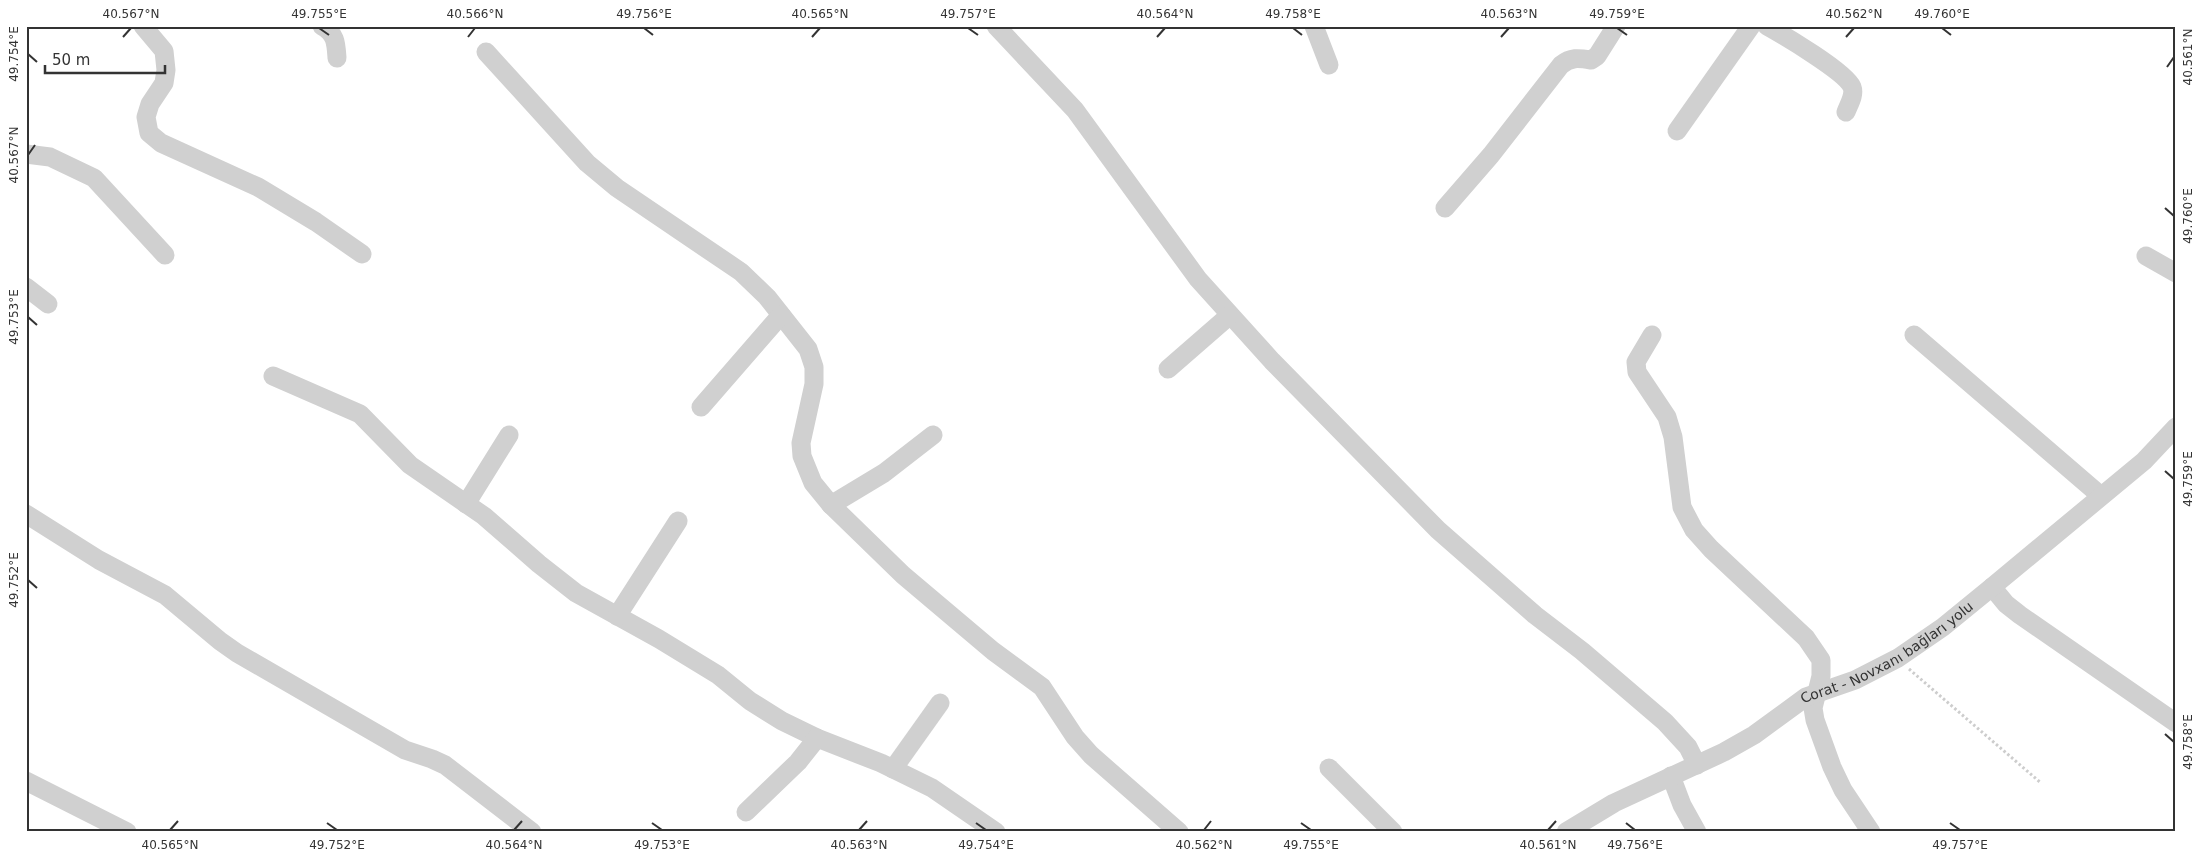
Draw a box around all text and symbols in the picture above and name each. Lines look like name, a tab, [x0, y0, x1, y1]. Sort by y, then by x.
text: 40.567°N	[103, 7, 159, 21]
text: 49.755°E	[291, 7, 347, 21]
text: 40.566°N	[447, 7, 503, 21]
text: 49.756°E	[616, 7, 672, 21]
text: 40.565°N	[792, 7, 848, 21]
text: 49.757°E	[940, 7, 996, 21]
text: 40.564°N	[1137, 7, 1193, 21]
text: 49.758°E	[1265, 7, 1321, 21]
text: 40.563°N	[1481, 7, 1537, 21]
text: 49.759°E	[1589, 7, 1645, 21]
text: 40.562°N	[1826, 7, 1882, 21]
text: 49.760°E	[1914, 7, 1970, 21]
text: 49.754°E	[7, 26, 21, 82]
text: 40.561°N	[2181, 29, 2195, 85]
scale bar	[45, 42, 165, 74]
text: 50 m	[52, 51, 90, 69]
text: 40.567°N	[7, 127, 21, 183]
text: 49.760°E	[2181, 188, 2195, 244]
text: 49.753°E	[7, 289, 21, 345]
text: 49.759°E	[2181, 451, 2195, 507]
text: 49.752°E	[7, 552, 21, 608]
street label: Corat - Novxanı bağları yolu	[1797, 598, 1976, 707]
text: 49.758°E	[2181, 714, 2195, 770]
text: 40.565°N	[142, 838, 198, 852]
text: 49.752°E	[309, 838, 365, 852]
text: 40.564°N	[486, 838, 542, 852]
text: 49.753°E	[634, 838, 690, 852]
text: 40.563°N	[831, 838, 887, 852]
text: 49.754°E	[958, 838, 1014, 852]
text: 40.562°N	[1176, 838, 1232, 852]
text: 49.755°E	[1283, 838, 1339, 852]
text: 40.561°N	[1520, 838, 1576, 852]
text: 49.756°E	[1607, 838, 1663, 852]
text: 49.757°E	[1932, 838, 1988, 852]

